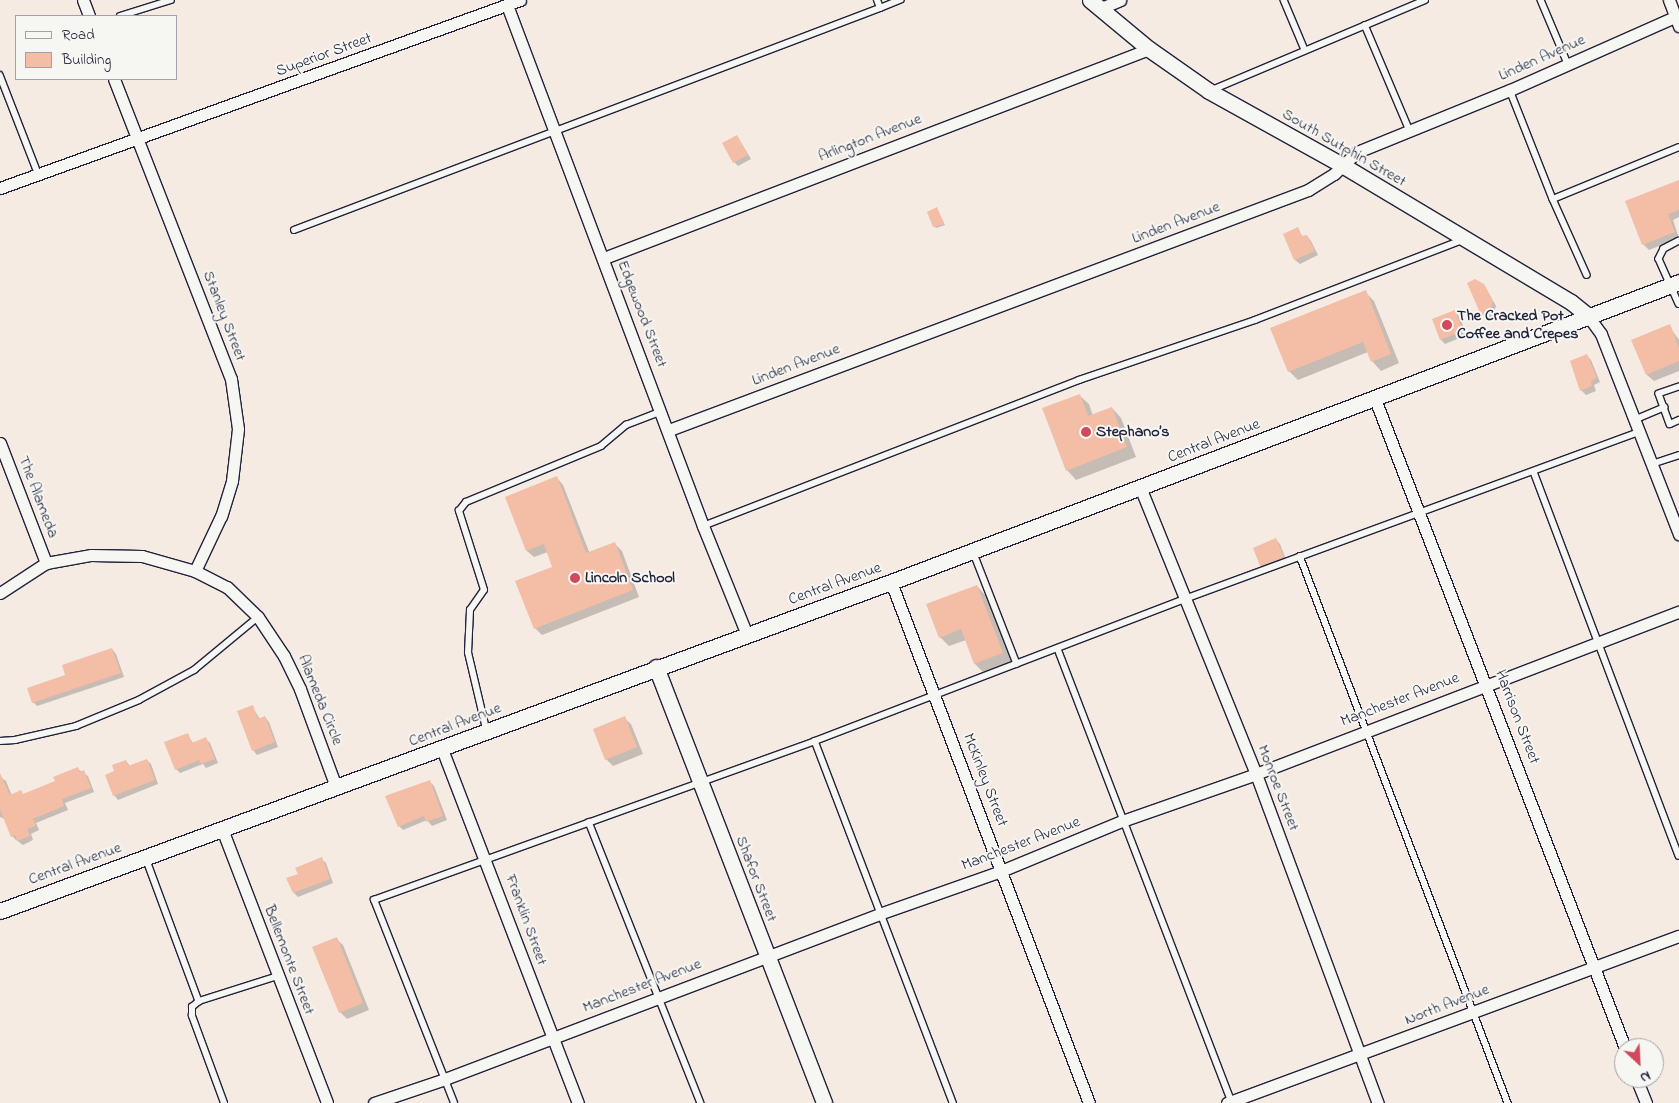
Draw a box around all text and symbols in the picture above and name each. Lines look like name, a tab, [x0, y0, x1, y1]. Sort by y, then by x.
legend	[15, 15, 178, 80]
text: Road	[62, 24, 95, 46]
street label: Superior Street	[273, 29, 375, 81]
street label: Linden Avenue	[1496, 30, 1588, 86]
text: Building	[62, 49, 111, 71]
street label: South Sutphin Street	[1278, 105, 1410, 191]
street label: Arlington Avenue	[816, 110, 924, 166]
street label: Linden Avenue	[1129, 197, 1223, 249]
street label: Edgewood Street	[613, 258, 671, 370]
street label: Stanley Street	[198, 268, 250, 364]
place label: The Cracked Pot Coffee and Crepes	[1457, 306, 1578, 344]
marker: The Cracked Pot Coffee and Crepes	[1441, 319, 1453, 331]
street label: Linden Avenue	[749, 339, 843, 391]
street label: Central Avenue	[1165, 415, 1263, 467]
place label: Stephano’s	[1096, 422, 1169, 442]
marker: Stephano’s	[1080, 426, 1092, 438]
street label: The Alameda	[14, 453, 62, 541]
street label: Central Avenue	[786, 558, 884, 610]
place label: Lincoln School	[585, 568, 675, 588]
marker: Lincoln School	[569, 572, 581, 584]
street label: Alameda Circle	[293, 652, 347, 748]
street label: Harrison Street	[1490, 667, 1544, 767]
street label: Manchester Avenue	[1338, 669, 1462, 731]
street label: Central Avenue	[406, 699, 504, 751]
street label: McKinley Street	[958, 731, 1012, 829]
street label: Monroe Street	[1253, 742, 1303, 834]
street label: Manchester Avenue	[959, 813, 1083, 875]
street label: Shafor Street	[731, 833, 781, 925]
street label: Central Avenue	[26, 838, 124, 890]
street label: Franklin Street	[501, 872, 551, 968]
street label: Bellemonte Street	[259, 902, 319, 1018]
street label: Manchester Avenue	[580, 955, 704, 1017]
street label: North Avenue	[1402, 980, 1492, 1030]
north arrow	[1614, 1038, 1664, 1088]
text: N	[1636, 1065, 1654, 1088]

